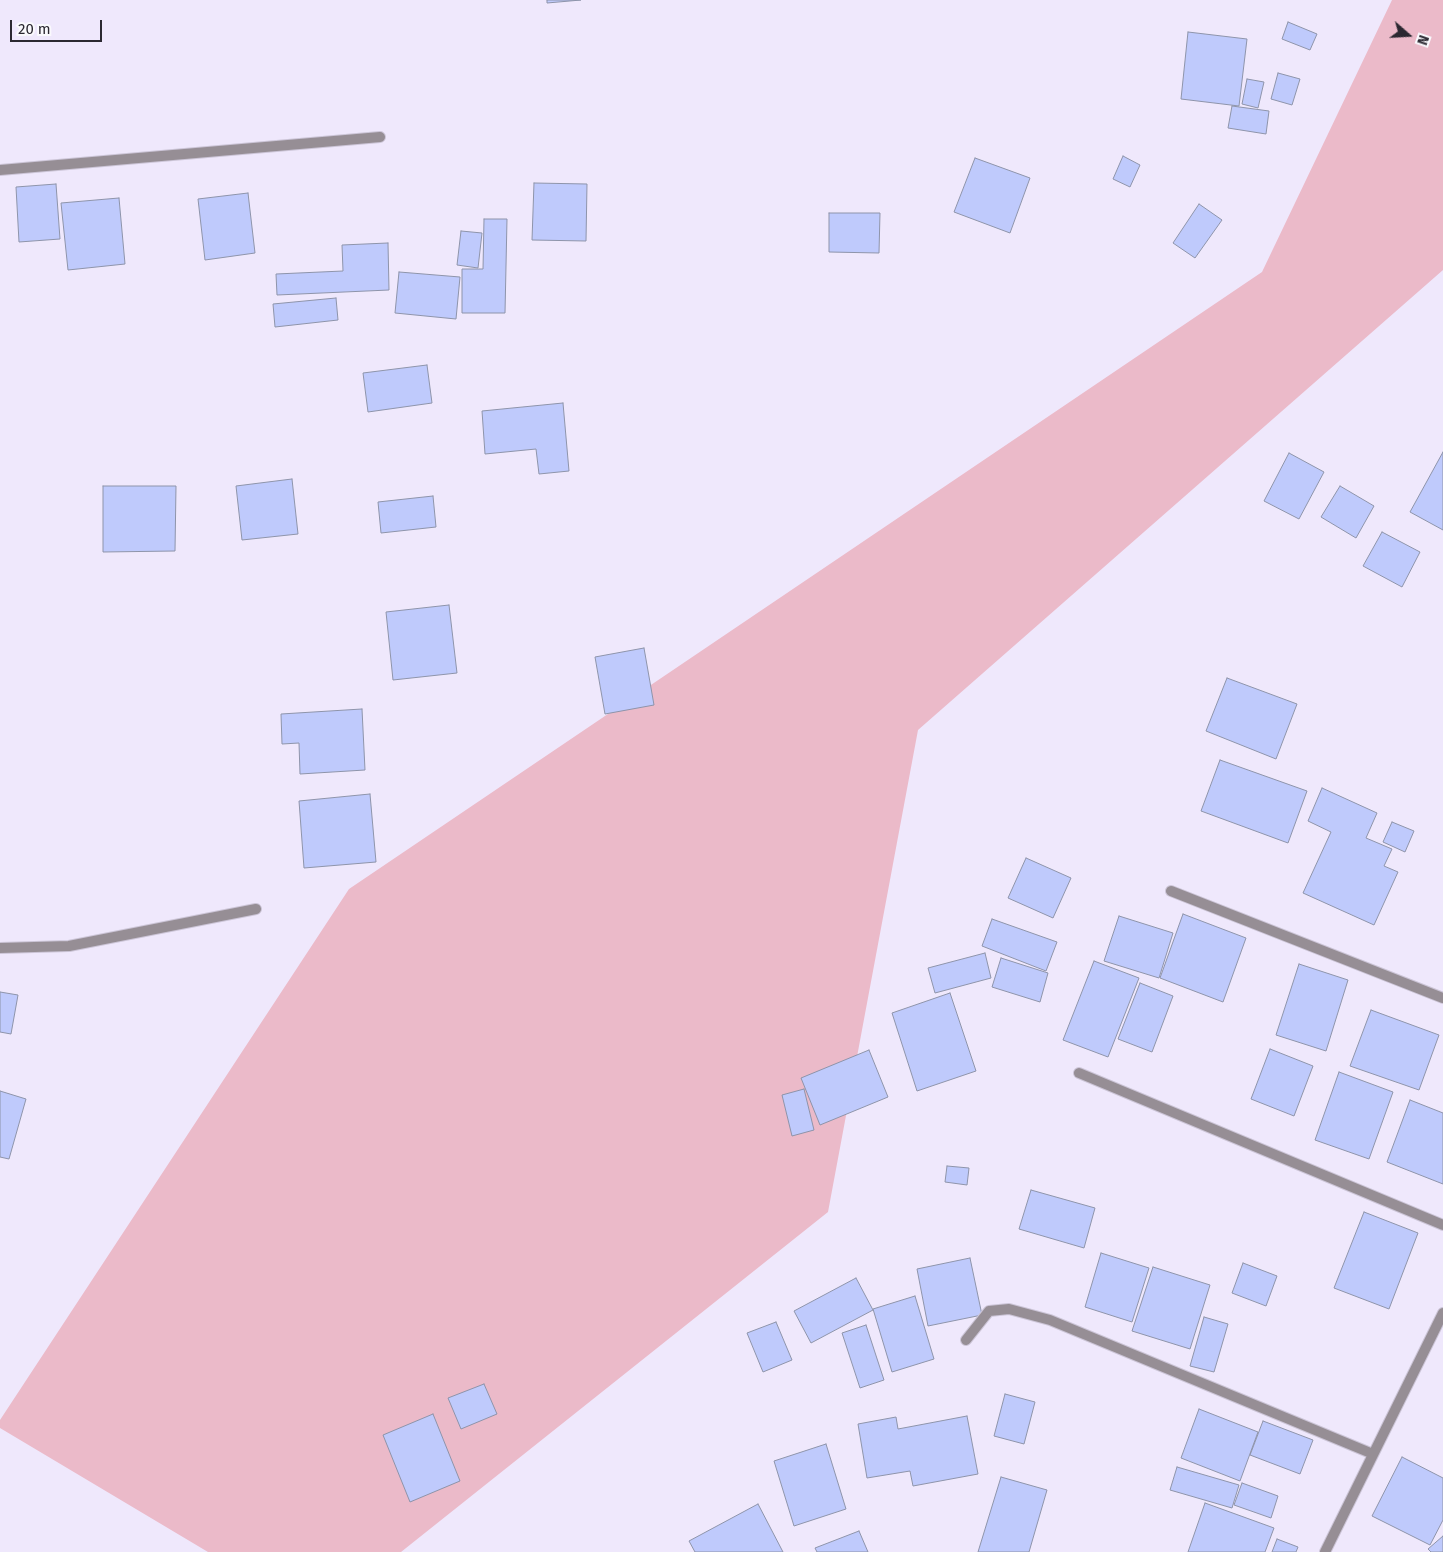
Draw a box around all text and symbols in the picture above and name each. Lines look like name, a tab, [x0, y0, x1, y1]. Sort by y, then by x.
scale bar	[12, 10, 105, 42]
north arrow	[1383, 10, 1433, 60]
text: 20 m	[18, 20, 51, 38]
text: N	[1413, 33, 1432, 47]

